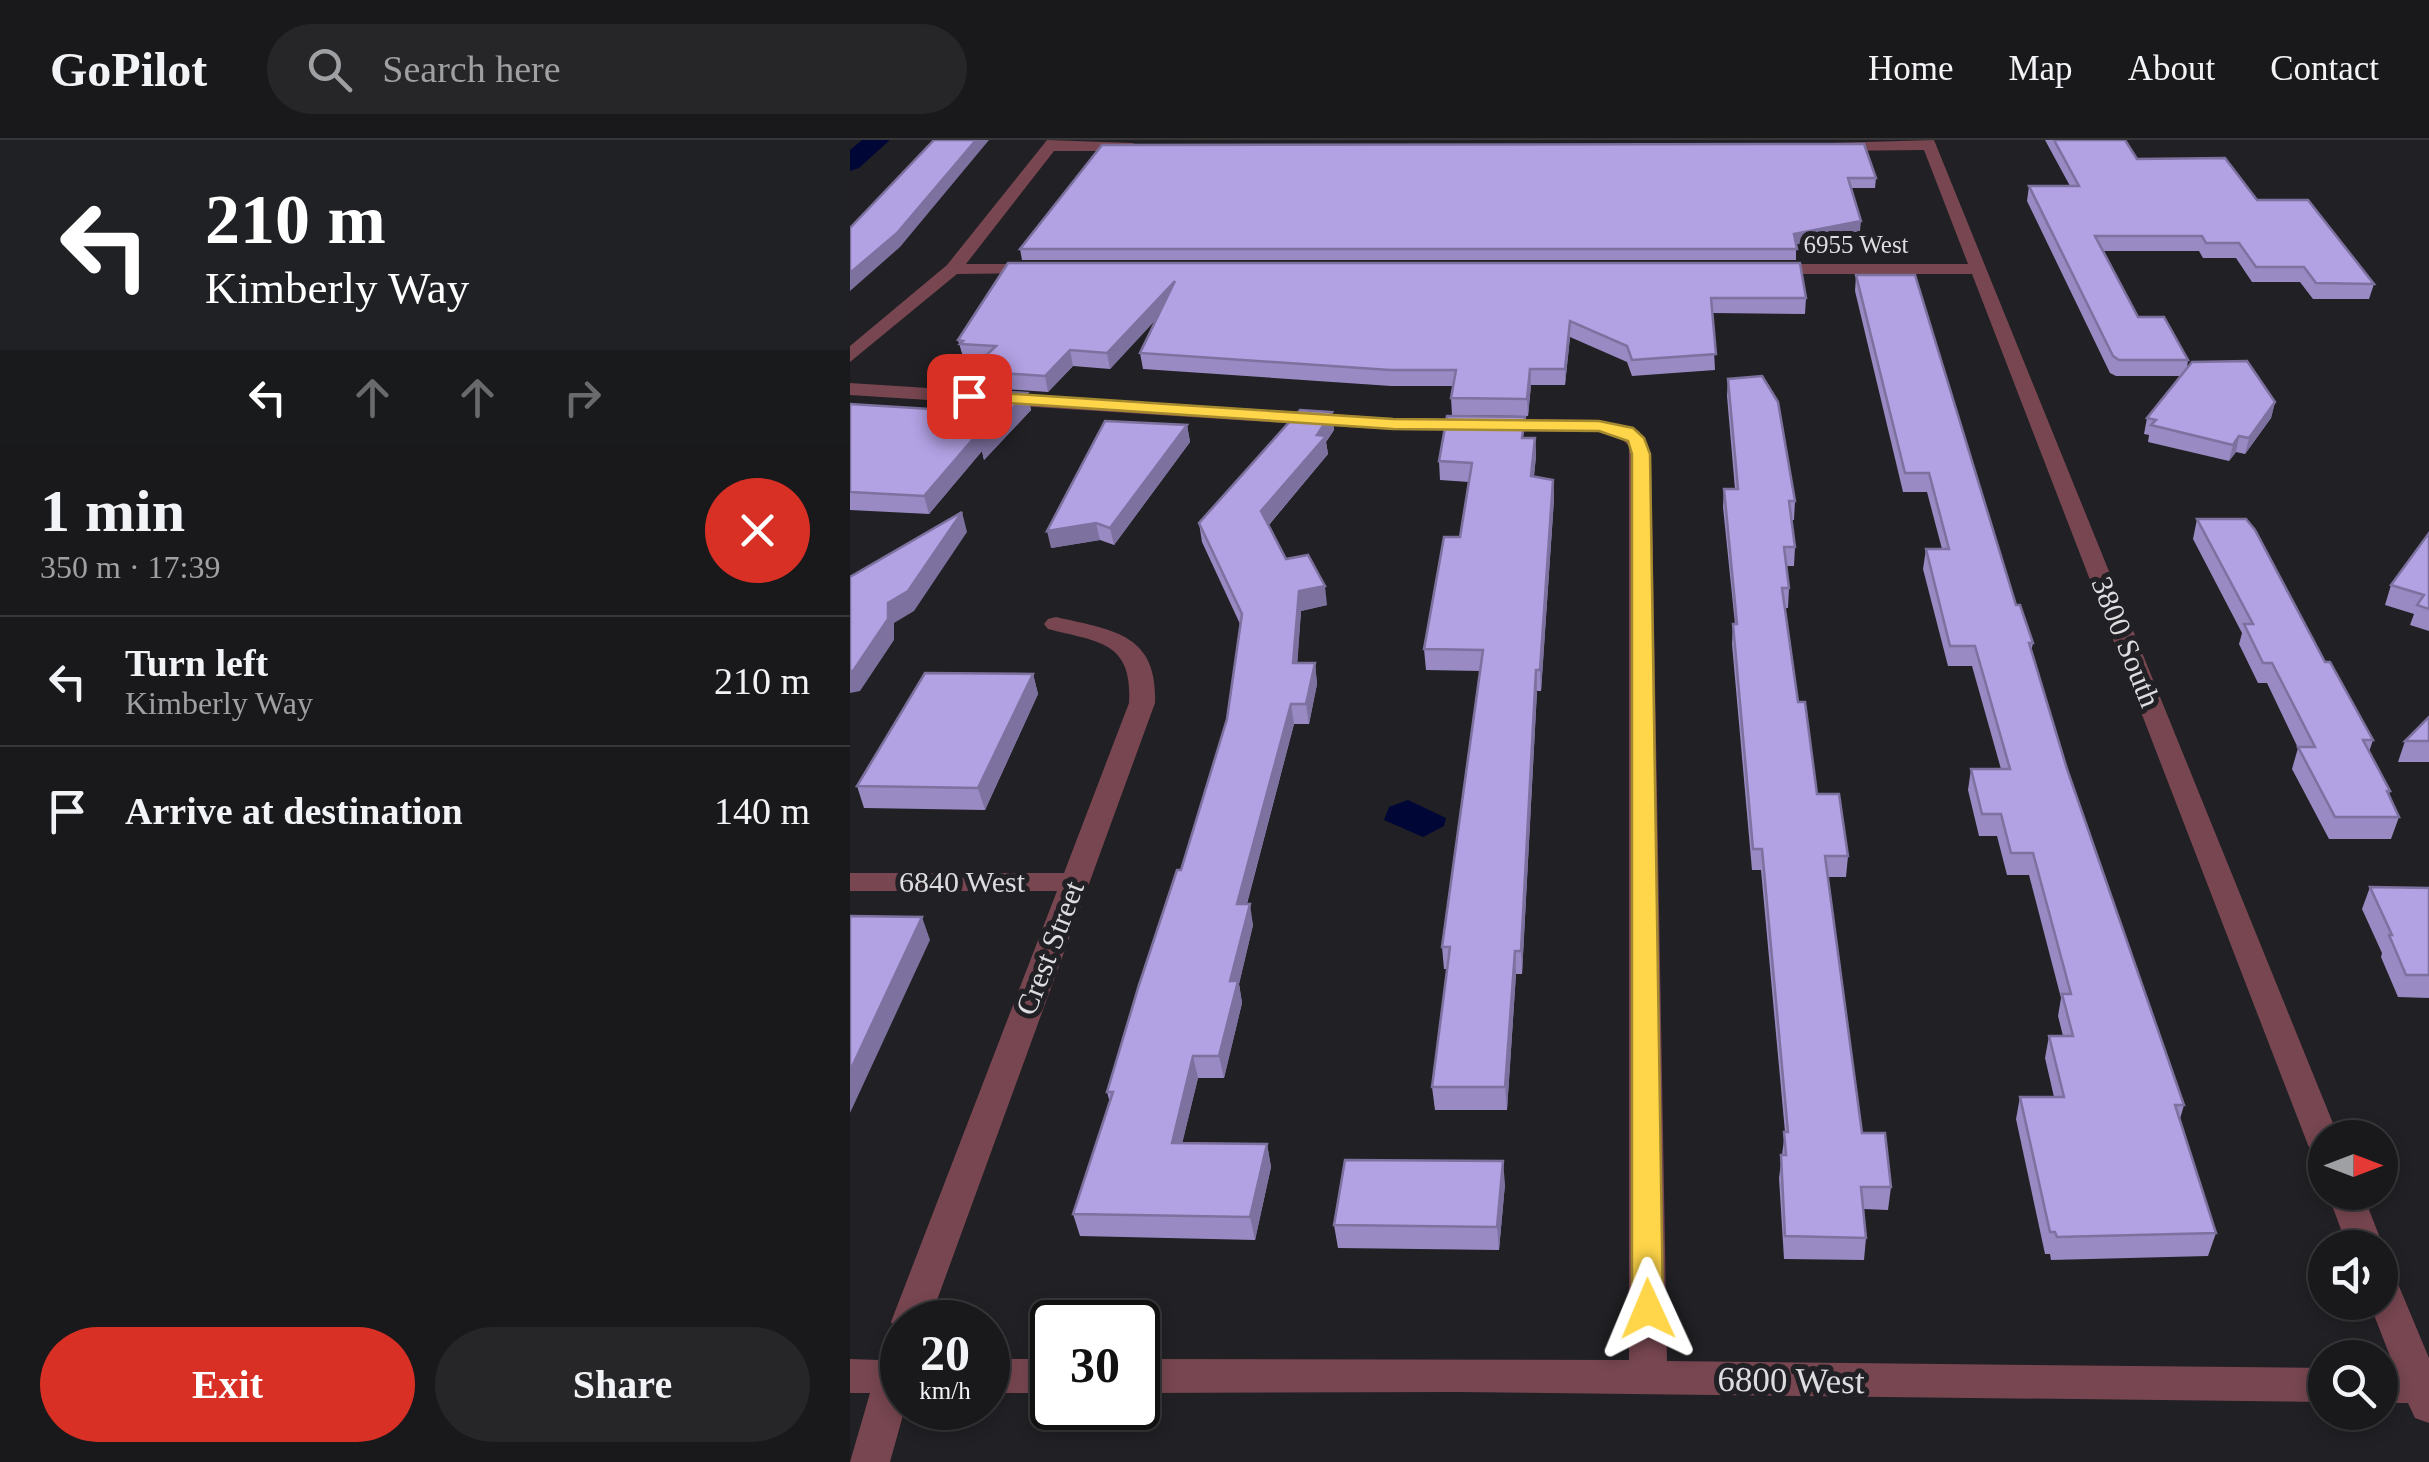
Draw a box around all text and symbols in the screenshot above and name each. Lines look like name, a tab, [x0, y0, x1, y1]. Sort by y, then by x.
search box	[267, 24, 967, 114]
icon: search	[302, 42, 357, 97]
text: GoPilot	[50, 43, 207, 96]
text: Search here	[382, 48, 561, 90]
text: Home	[1868, 49, 1953, 88]
text: Map	[2008, 49, 2073, 88]
text: About	[2128, 49, 2215, 88]
text: Contact	[2270, 49, 2379, 88]
icon: left	[40, 180, 170, 310]
text: 210 m	[205, 181, 386, 258]
street label: 6955 West	[1803, 231, 1909, 258]
text: Kimberly Way	[205, 263, 469, 313]
pin	[927, 354, 1012, 439]
icon: arrive	[942, 369, 997, 424]
icon: left	[240, 370, 295, 425]
icon: ahead	[345, 370, 400, 425]
icon: ahead	[450, 370, 505, 425]
icon: right	[555, 370, 610, 425]
text: 1 min	[40, 478, 185, 544]
button: close	[705, 478, 810, 583]
text: 350 m · 17:39	[40, 549, 220, 585]
street label: 3800 South	[2085, 572, 2168, 712]
text: Turn left	[125, 642, 268, 684]
icon: left	[40, 654, 95, 709]
text: 210 m	[714, 660, 810, 702]
text: Kimberly Way	[125, 685, 313, 721]
icon: arrive	[40, 784, 95, 839]
text: Arrive at destination	[125, 790, 463, 832]
text: 140 m	[714, 790, 810, 832]
street label: 6840 West	[899, 865, 1026, 898]
street label: Crest Street	[1009, 876, 1090, 1019]
north arrow	[2308, 1120, 2398, 1210]
map controls	[2308, 1120, 2398, 1430]
button: sound	[2308, 1230, 2398, 1320]
position arrow	[1596, 1257, 1700, 1361]
speed limit sign: 30	[1030, 1300, 1160, 1430]
text: 20	[920, 1325, 970, 1381]
button: Exit	[40, 1327, 415, 1442]
button: Share	[435, 1327, 810, 1442]
button: search	[2308, 1340, 2398, 1430]
street label: 6800 West	[1717, 1360, 1865, 1401]
text: km/h	[919, 1377, 971, 1404]

